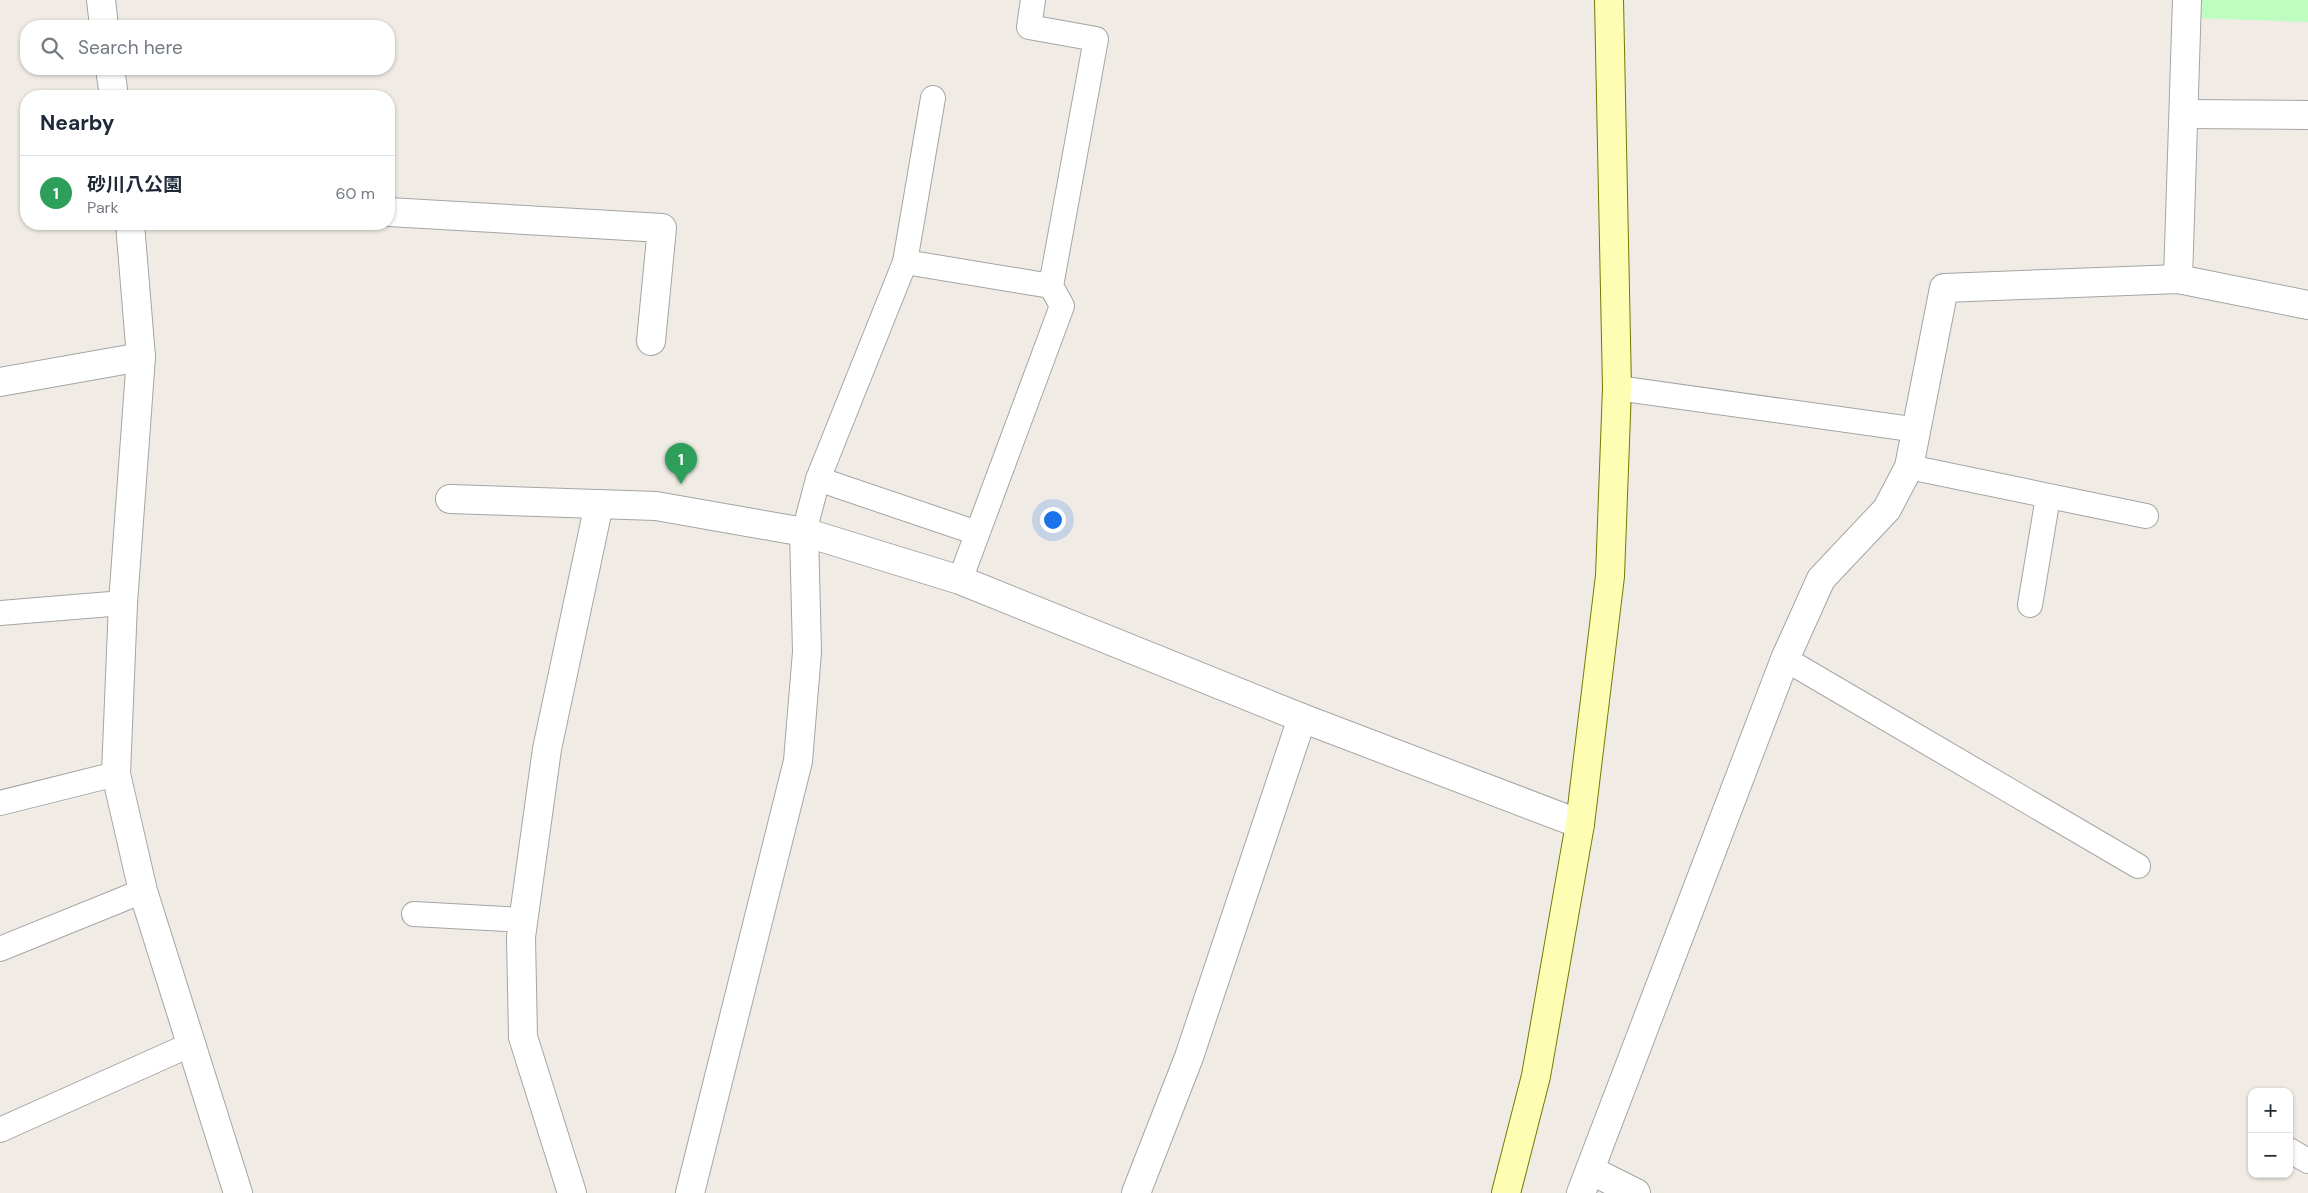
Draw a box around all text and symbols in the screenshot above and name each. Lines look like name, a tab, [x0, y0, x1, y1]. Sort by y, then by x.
search box	[20, 20, 395, 75]
icon: search	[38, 34, 66, 62]
text: Search here	[78, 35, 183, 60]
text: Nearby	[40, 109, 114, 137]
text: 砂川八公園	[87, 172, 182, 197]
text: 1	[53, 183, 59, 204]
text: 60 m	[335, 183, 375, 204]
text: Park	[87, 197, 119, 218]
pin: 1	[665, 443, 697, 484]
your location	[1040, 507, 1066, 533]
map controls	[2248, 1088, 2293, 1178]
button: +	[2248, 1088, 2293, 1133]
button: −	[2248, 1133, 2293, 1178]

